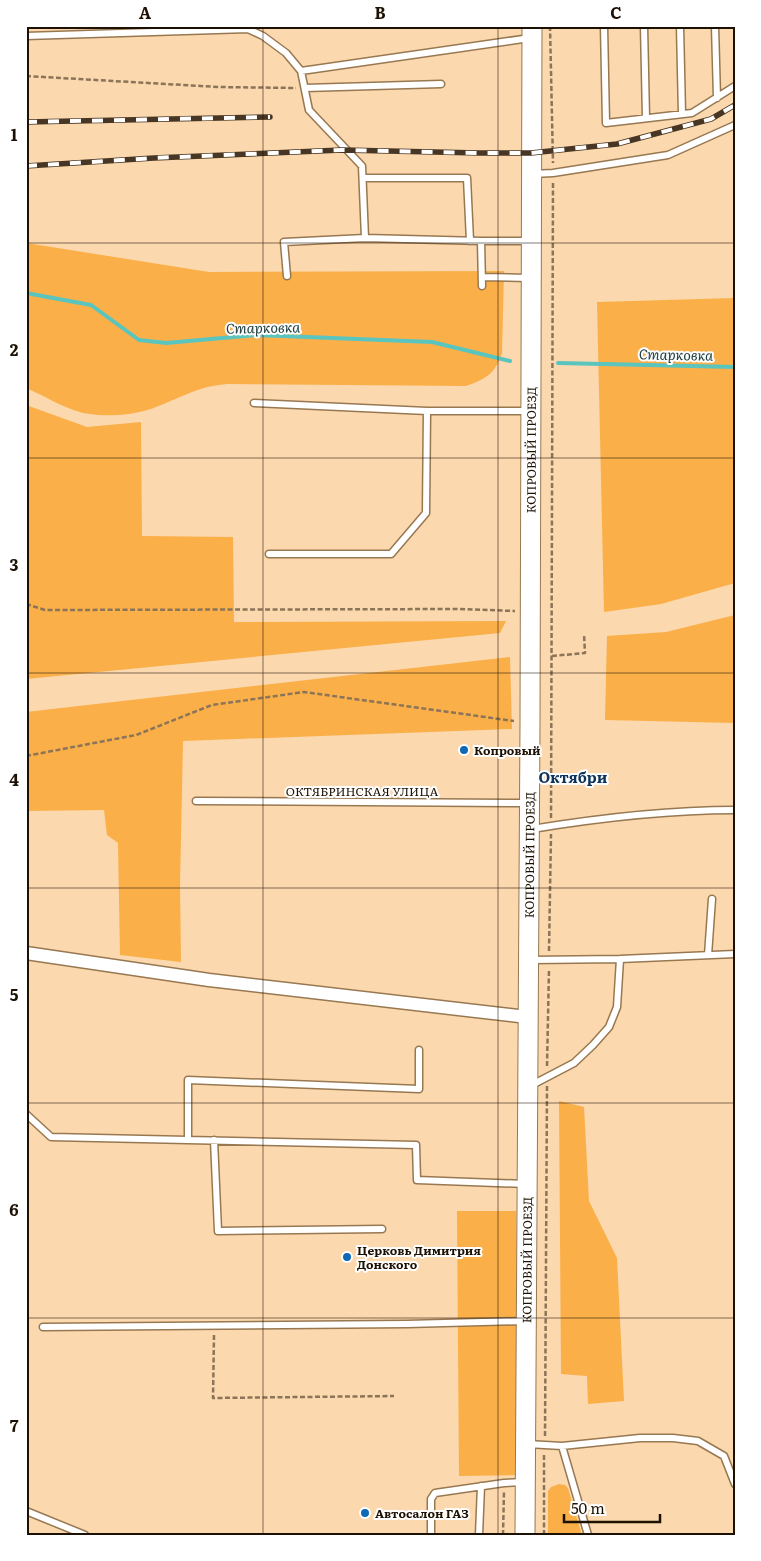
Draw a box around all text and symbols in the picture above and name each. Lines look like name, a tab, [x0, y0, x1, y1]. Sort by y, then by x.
text: A	[139, 0, 151, 24]
text: B	[374, 0, 386, 24]
text: C	[610, 0, 622, 24]
text: 1	[11, 122, 18, 146]
water label: Старковка	[226, 316, 300, 338]
text: 2	[10, 337, 19, 361]
water label: Старковка	[639, 343, 713, 365]
street label: КОПРОВЫЙ ПРОЕЗД	[522, 387, 540, 513]
text: 3	[10, 552, 19, 576]
place label: Копровый	[474, 741, 541, 759]
marker: Копровый	[458, 744, 470, 756]
district label: Октябри	[539, 765, 608, 788]
text: 4	[9, 767, 19, 791]
street label: ОКТЯБРИНСКАЯ УЛИЦА	[286, 782, 438, 800]
street label: КОПРОВЫЙ ПРОЕЗД	[520, 791, 539, 918]
text: 5	[10, 982, 19, 1006]
street label: КОПРОВЫЙ ПРОЕЗД	[517, 1196, 536, 1323]
text: 6	[9, 1197, 19, 1221]
place label: Церковь Димитрия Донского	[357, 1241, 481, 1273]
marker: Церковь Димитрия Донского	[341, 1251, 353, 1263]
text: 7	[10, 1413, 19, 1437]
scale bar	[564, 1491, 660, 1523]
text: 50 m	[571, 1496, 605, 1519]
place label: Автосалон ГАЗ	[375, 1504, 469, 1522]
marker: Автосалон ГАЗ	[359, 1507, 371, 1519]

